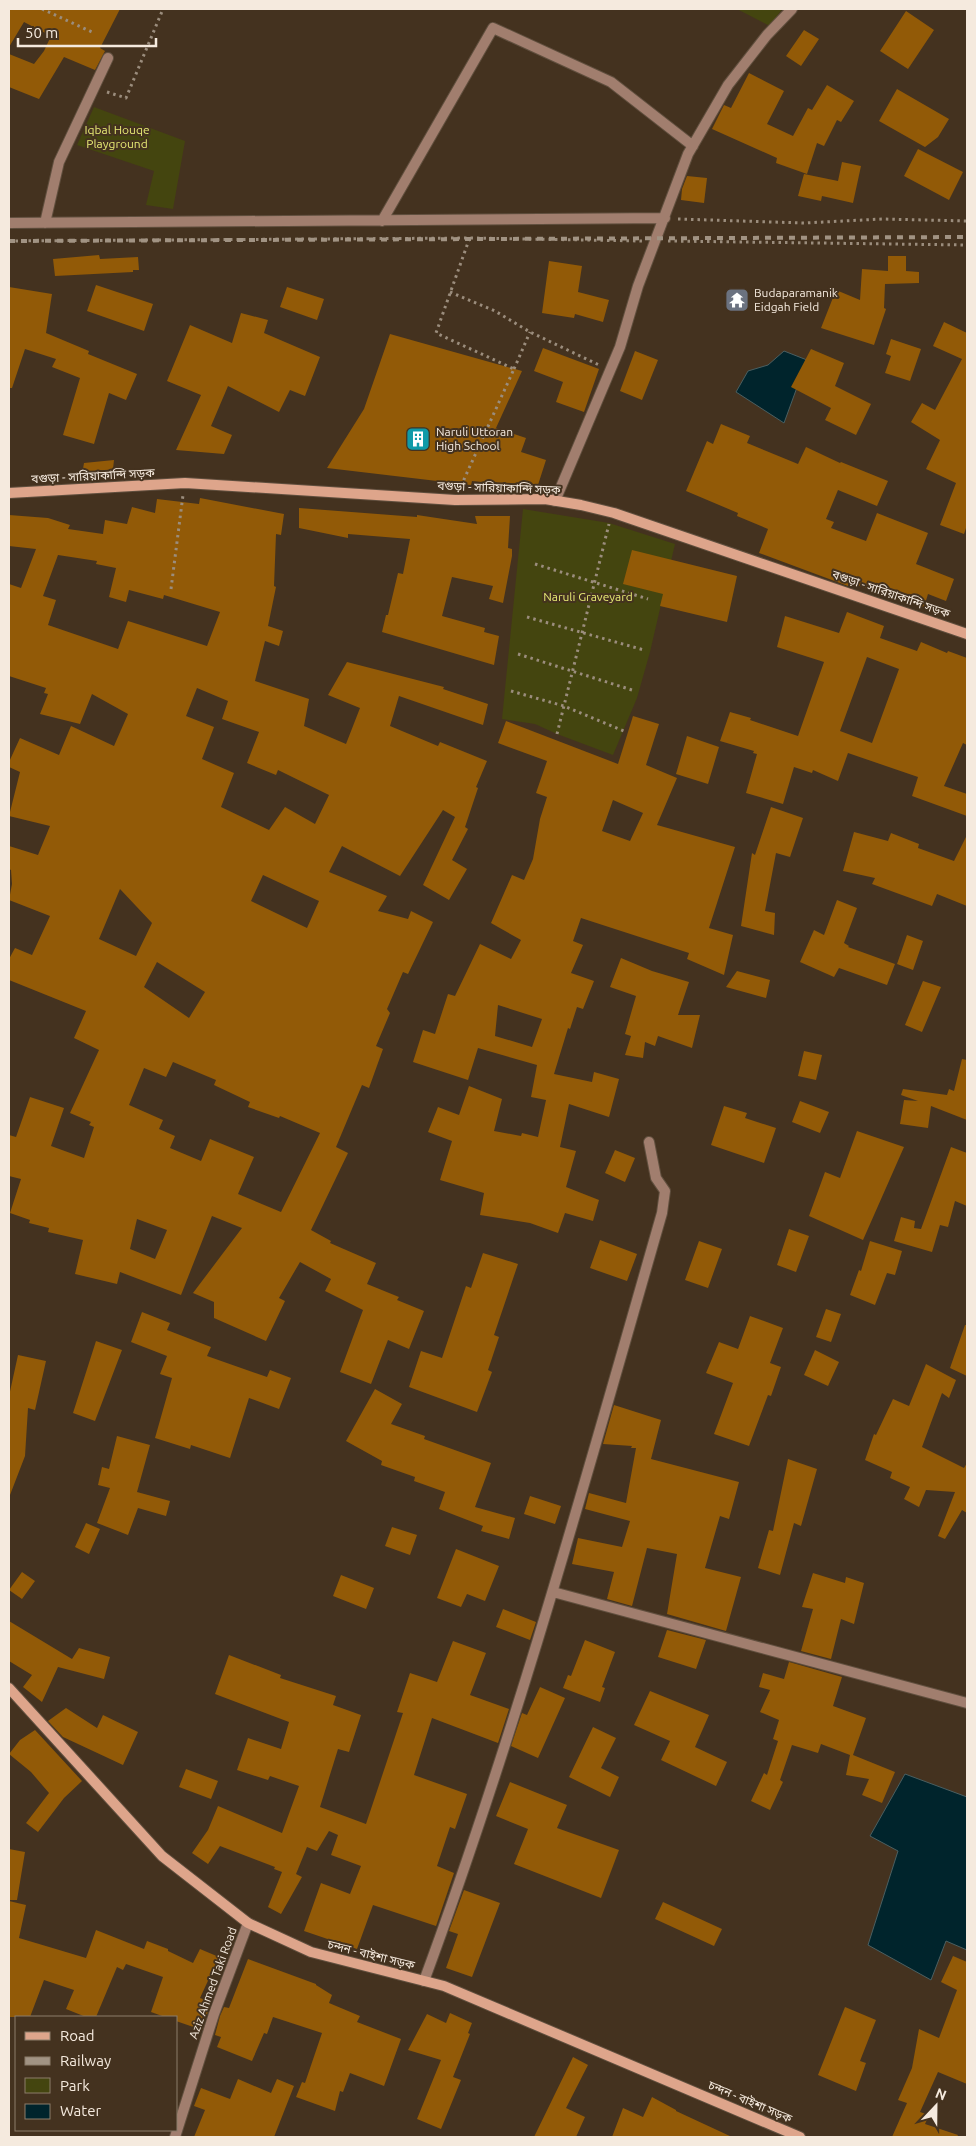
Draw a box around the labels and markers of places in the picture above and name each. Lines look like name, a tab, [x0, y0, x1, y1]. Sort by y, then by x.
place label: Budaparamanik Eidgah Field	[754, 286, 838, 313]
temple icon: Budaparamanik Eidgah Field	[724, 287, 750, 313]
place label: Naruli Uttoran High School	[436, 425, 513, 452]
building icon: Naruli Uttoran High School	[405, 426, 431, 452]

